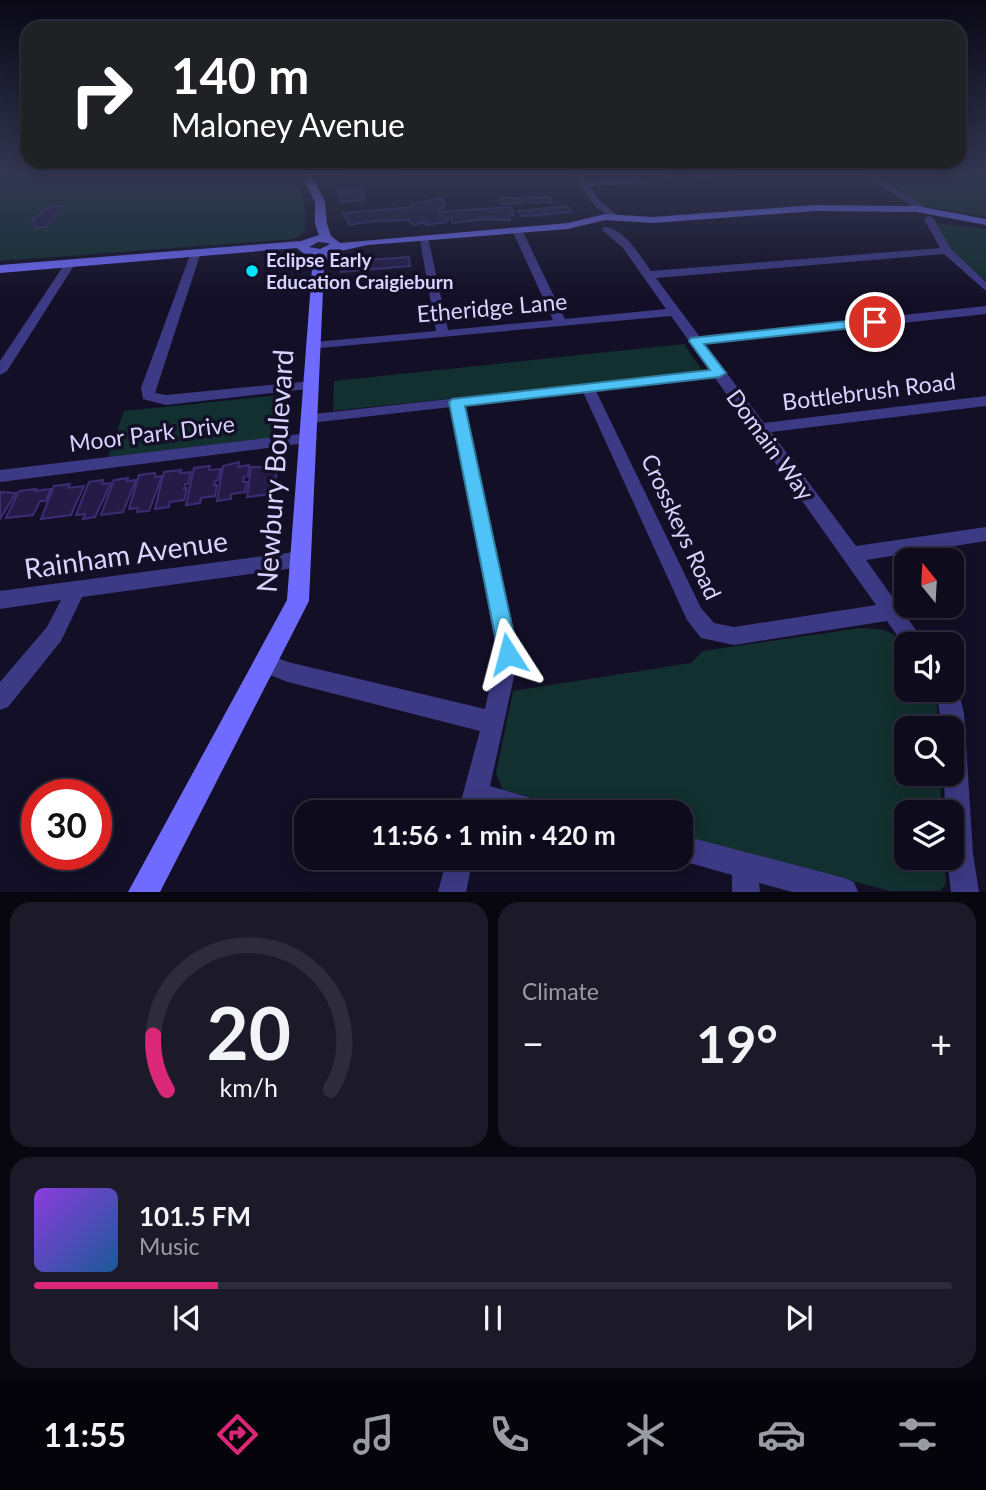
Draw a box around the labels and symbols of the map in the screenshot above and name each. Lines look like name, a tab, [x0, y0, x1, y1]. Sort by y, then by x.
place label: Eclipse Early Education Craigieburn	[266, 248, 454, 293]
marker: Eclipse Early Education Craigieburn	[244, 263, 260, 279]
street label: Etheridge Lane	[416, 286, 568, 328]
pin	[845, 292, 905, 352]
street label: Newbury Boulevard	[249, 348, 299, 594]
street label: Bottlebrush Road	[781, 366, 957, 416]
street label: Domain Way	[721, 384, 820, 505]
street label: Moor Park Drive	[68, 409, 236, 457]
street label: Crosskeys Road	[636, 449, 728, 604]
street label: Rainham Avenue	[22, 523, 230, 585]
north arrow	[894, 548, 964, 618]
position arrow	[471, 617, 545, 691]
speed limit sign: 30	[21, 779, 112, 870]

